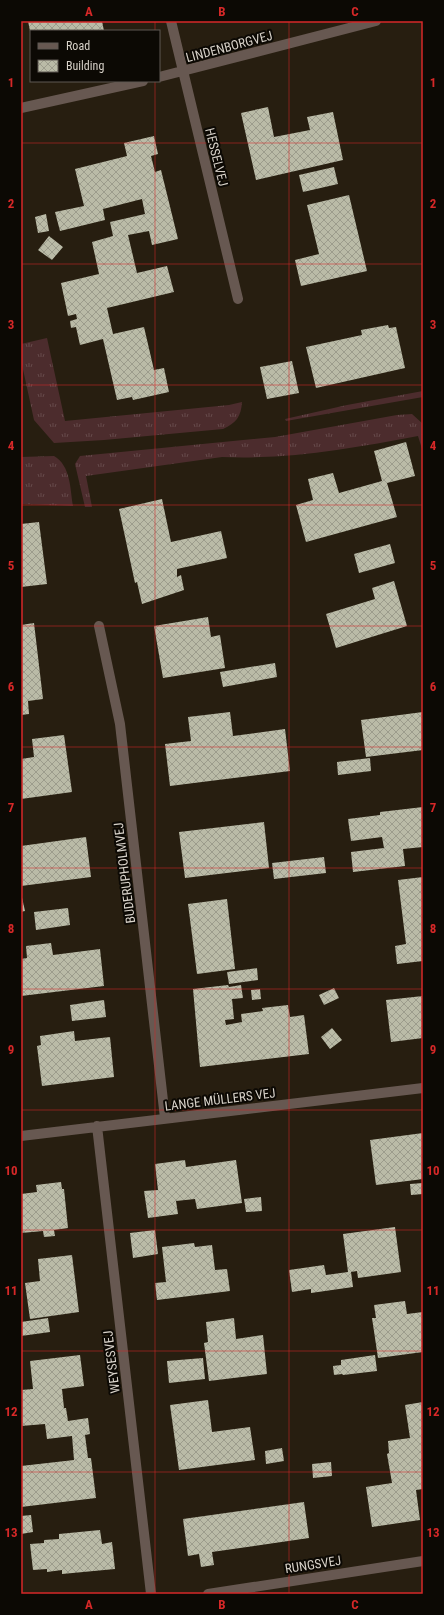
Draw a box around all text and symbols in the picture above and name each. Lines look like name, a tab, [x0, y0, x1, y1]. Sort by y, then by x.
text: A	[85, 4, 93, 19]
text: B	[218, 4, 226, 19]
text: C	[351, 4, 359, 19]
street label: LINDENBORGVEJ	[184, 28, 274, 65]
legend	[30, 30, 160, 82]
text: Road	[66, 39, 90, 53]
text: Building	[66, 59, 104, 73]
text: 1	[8, 75, 14, 90]
text: 1	[430, 75, 436, 90]
street label: HESSELVEJ	[202, 126, 231, 188]
text: 2	[8, 196, 15, 211]
text: 2	[430, 196, 437, 211]
text: 3	[8, 317, 14, 332]
text: 3	[430, 317, 436, 332]
text: 4	[8, 438, 15, 453]
text: 4	[430, 438, 437, 453]
text: 5	[8, 558, 15, 573]
text: 5	[430, 558, 437, 573]
text: 6	[8, 679, 15, 694]
text: 6	[430, 679, 437, 694]
text: 7	[8, 800, 15, 815]
text: 7	[430, 800, 437, 815]
street label: BUDERUPHOLMVEJ	[111, 822, 138, 924]
text: 8	[8, 921, 14, 936]
text: 8	[430, 921, 436, 936]
text: 9	[8, 1042, 14, 1057]
text: 9	[430, 1042, 436, 1057]
street label: LANGE MÜLLERS VEJ	[164, 1085, 276, 1114]
text: 10	[4, 1163, 18, 1178]
text: 10	[426, 1163, 440, 1178]
text: 11	[4, 1283, 18, 1298]
text: 11	[426, 1283, 440, 1298]
street label: WEYSESVEJ	[100, 1330, 123, 1394]
text: 12	[4, 1404, 18, 1419]
text: 12	[426, 1404, 440, 1419]
text: 13	[4, 1525, 18, 1540]
text: 13	[426, 1525, 440, 1540]
street label: RUNGSVEJ	[284, 1553, 342, 1576]
text: A	[85, 1597, 93, 1612]
text: B	[218, 1597, 226, 1612]
text: C	[351, 1597, 359, 1612]

